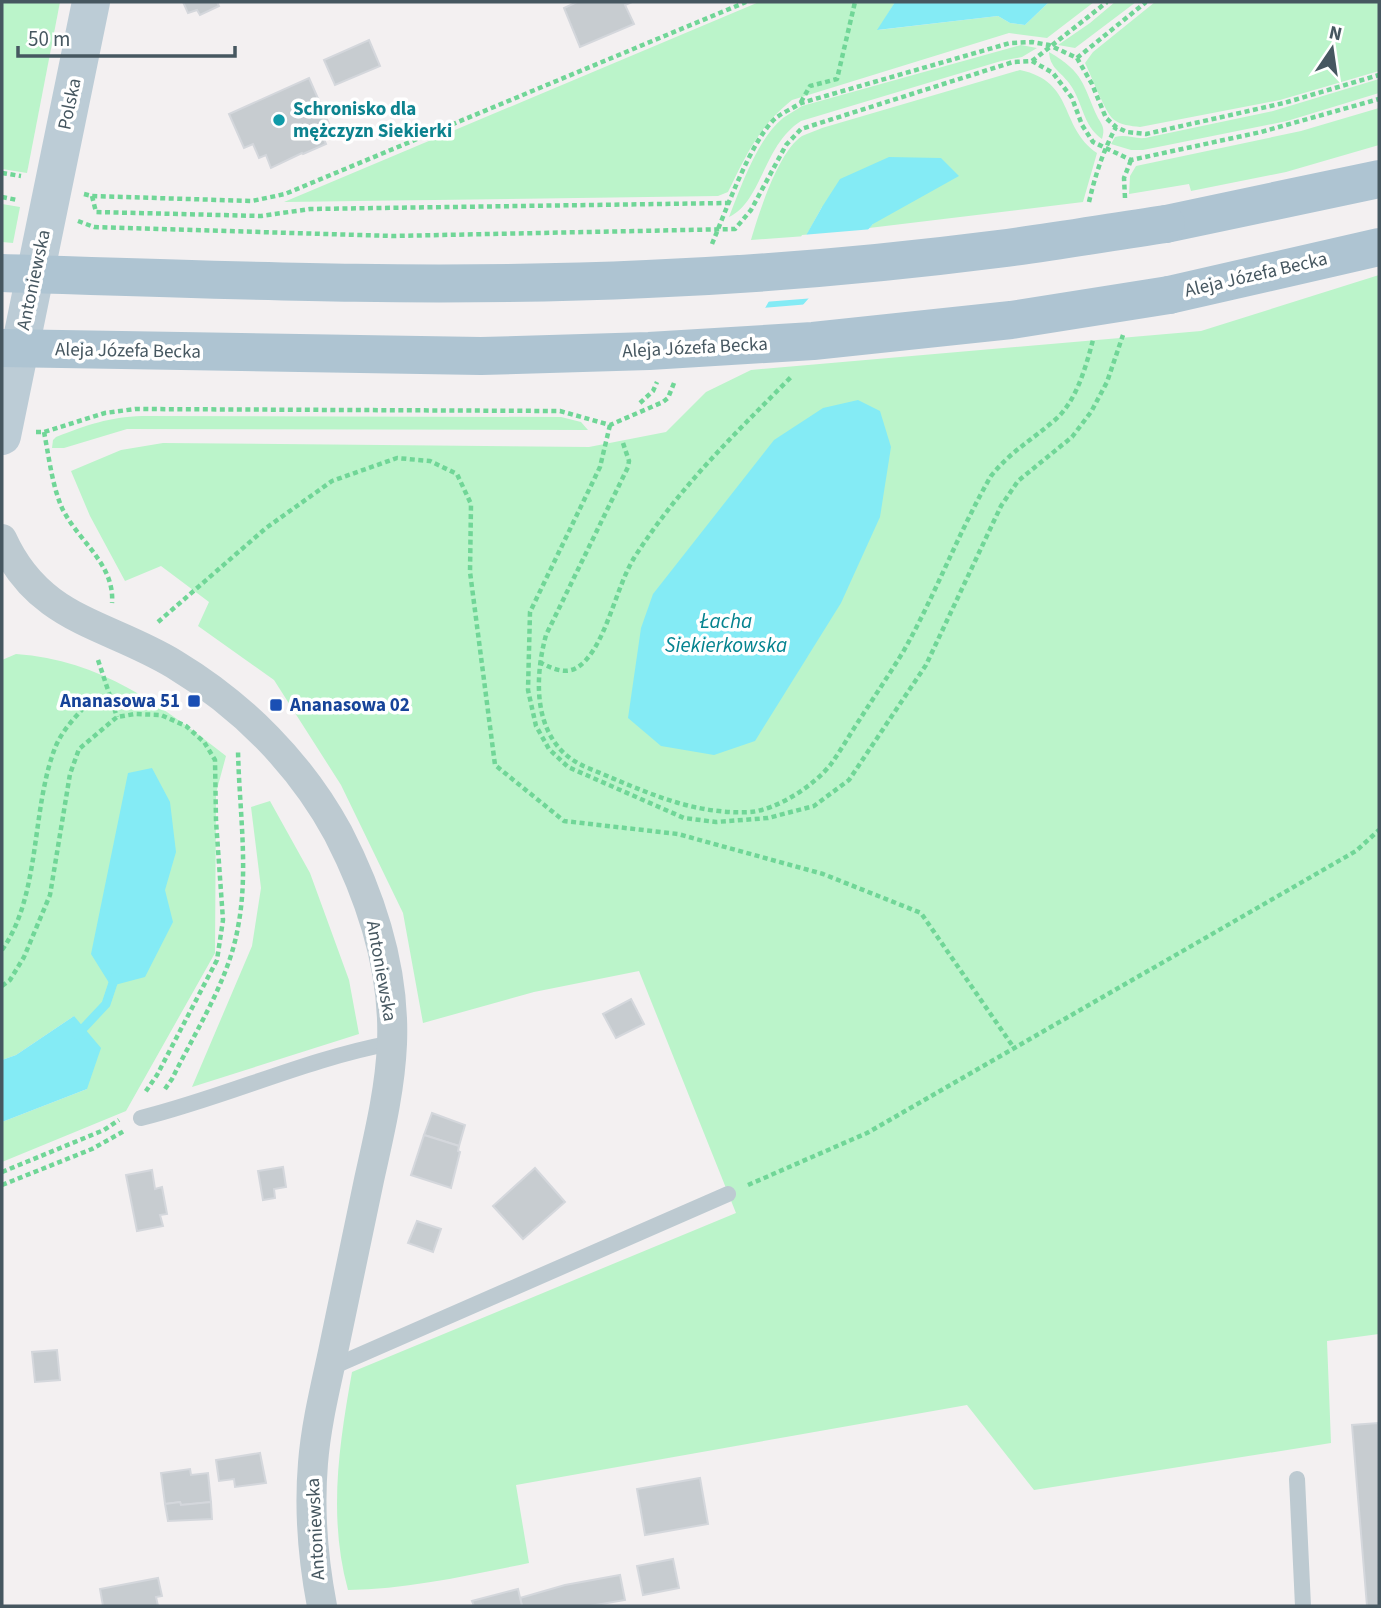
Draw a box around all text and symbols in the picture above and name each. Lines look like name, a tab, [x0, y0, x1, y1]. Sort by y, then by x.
scale bar	[18, 14, 234, 58]
north arrow	[1297, 14, 1367, 84]
text: N	[1326, 19, 1345, 48]
text: 50 m	[28, 24, 70, 54]
street label: Polska	[51, 76, 89, 132]
place label: Schronisko dla mężczyzn Siekierki	[293, 96, 452, 145]
marker: Schronisko dla mężczyzn Siekierki	[271, 112, 287, 128]
street label: Antoniewska	[10, 227, 58, 333]
street label: Aleja Józefa Becka	[1182, 245, 1330, 305]
street label: Aleja Józefa Becka	[621, 331, 769, 365]
street label: Aleja Józefa Becka	[55, 336, 201, 366]
water label: Łacha Siekierkowska	[665, 606, 787, 660]
place label: Ananasowa 51	[59, 688, 180, 715]
place label: Ananasowa 02	[289, 692, 410, 719]
marker: Ananasowa 51	[186, 693, 202, 709]
marker: Ananasowa 02	[268, 697, 284, 713]
street label: Antoniewska	[359, 918, 403, 1024]
street label: Antoniewska	[300, 1477, 332, 1581]

